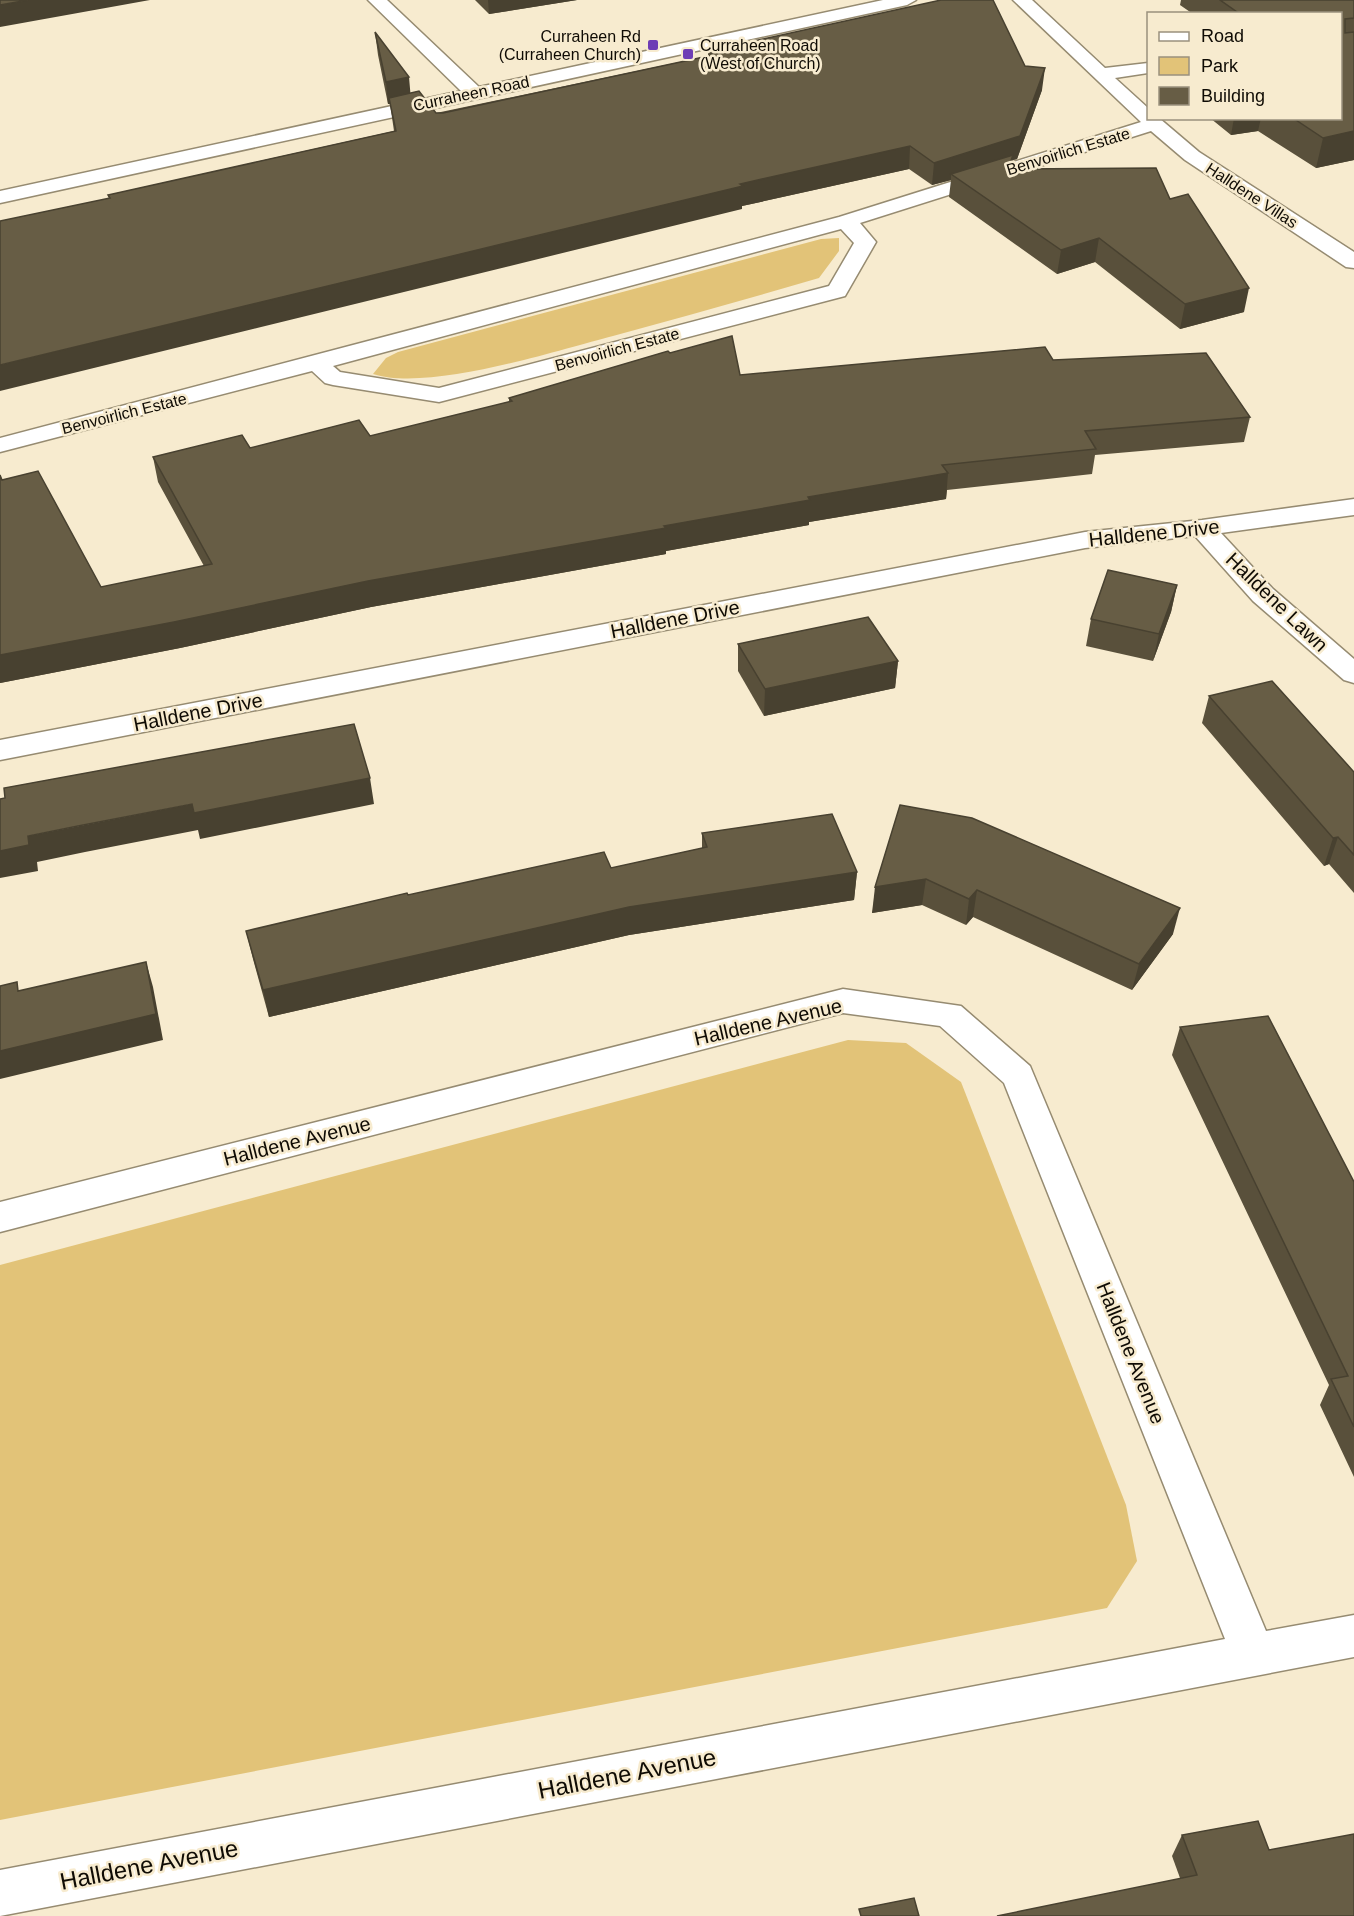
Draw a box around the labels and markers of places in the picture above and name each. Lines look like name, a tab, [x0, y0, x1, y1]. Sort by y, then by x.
place label: Curraheen Rd (Curraheen Church)	[499, 28, 641, 63]
place label: Curraheen Road (West of Church)	[700, 37, 821, 72]
marker: Curraheen Rd (Curraheen Church)	[646, 38, 660, 52]
marker: Curraheen Road (West of Church)	[681, 47, 695, 61]

